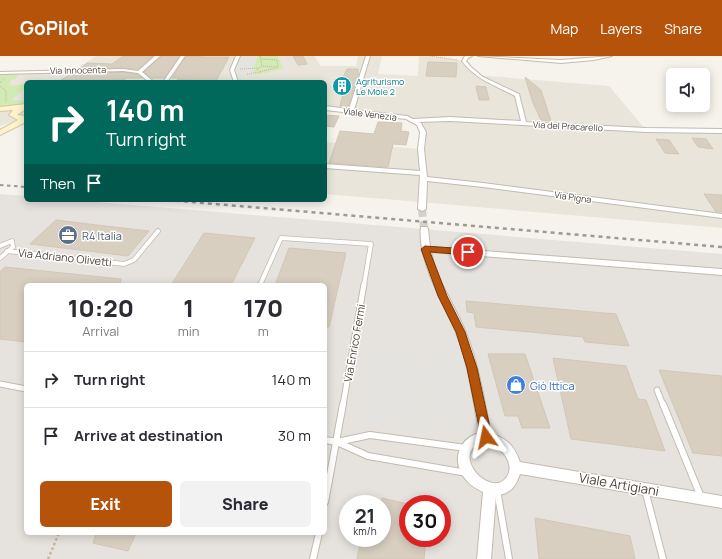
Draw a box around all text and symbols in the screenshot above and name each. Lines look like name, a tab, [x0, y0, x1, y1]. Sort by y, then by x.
text: GoPilot	[20, 15, 88, 41]
text: Map	[550, 19, 578, 38]
text: Layers	[600, 19, 642, 38]
text: Share	[664, 19, 702, 38]
street label: Via Innocenta	[50, 63, 106, 77]
map controls	[666, 68, 710, 112]
button: sound	[666, 68, 710, 112]
building icon: Agriturismo Le Moie 2	[331, 75, 353, 97]
place label: Agriturismo Le Moie 2	[356, 75, 404, 98]
text: 140 m	[106, 91, 185, 129]
icon: right	[40, 96, 92, 148]
street label: Viale Venezia	[342, 104, 398, 124]
street label: Via del Pracarello	[533, 118, 603, 134]
text: Turn right	[106, 127, 187, 151]
icon: arrive	[83, 172, 105, 194]
text: Then	[40, 173, 75, 194]
street label: Via Pigna	[554, 188, 592, 206]
office icon: R4 Italia	[57, 224, 79, 246]
place label: R4 Italia	[82, 228, 122, 243]
pin	[451, 235, 485, 269]
icon: arrive	[457, 241, 479, 263]
street label: Via Adriano Olivetti	[17, 245, 113, 269]
text: 10:20	[68, 291, 134, 324]
text: 1	[183, 291, 194, 324]
text: 170	[243, 291, 283, 324]
street label: Via Enrico Fermi	[340, 303, 368, 383]
text: Arrival	[82, 322, 119, 340]
text: min	[178, 322, 199, 340]
text: m	[258, 322, 269, 340]
icon: right	[40, 369, 62, 391]
text: Turn right	[74, 369, 145, 390]
text: 140 m	[271, 369, 311, 390]
shop icon: Giò Ittica	[505, 374, 527, 396]
place label: Giò Ittica	[530, 378, 575, 393]
position arrow	[465, 416, 507, 458]
icon: arrive	[40, 425, 62, 447]
text: Arrive at destination	[74, 425, 223, 446]
text: 30 m	[278, 425, 311, 446]
street label: Viale Artigiani	[578, 468, 660, 500]
button: Exit	[40, 481, 172, 527]
button: Share	[180, 481, 311, 527]
speed limit sign: 30	[399, 495, 451, 547]
text: 21	[355, 502, 375, 529]
text: km/h	[353, 524, 377, 538]

